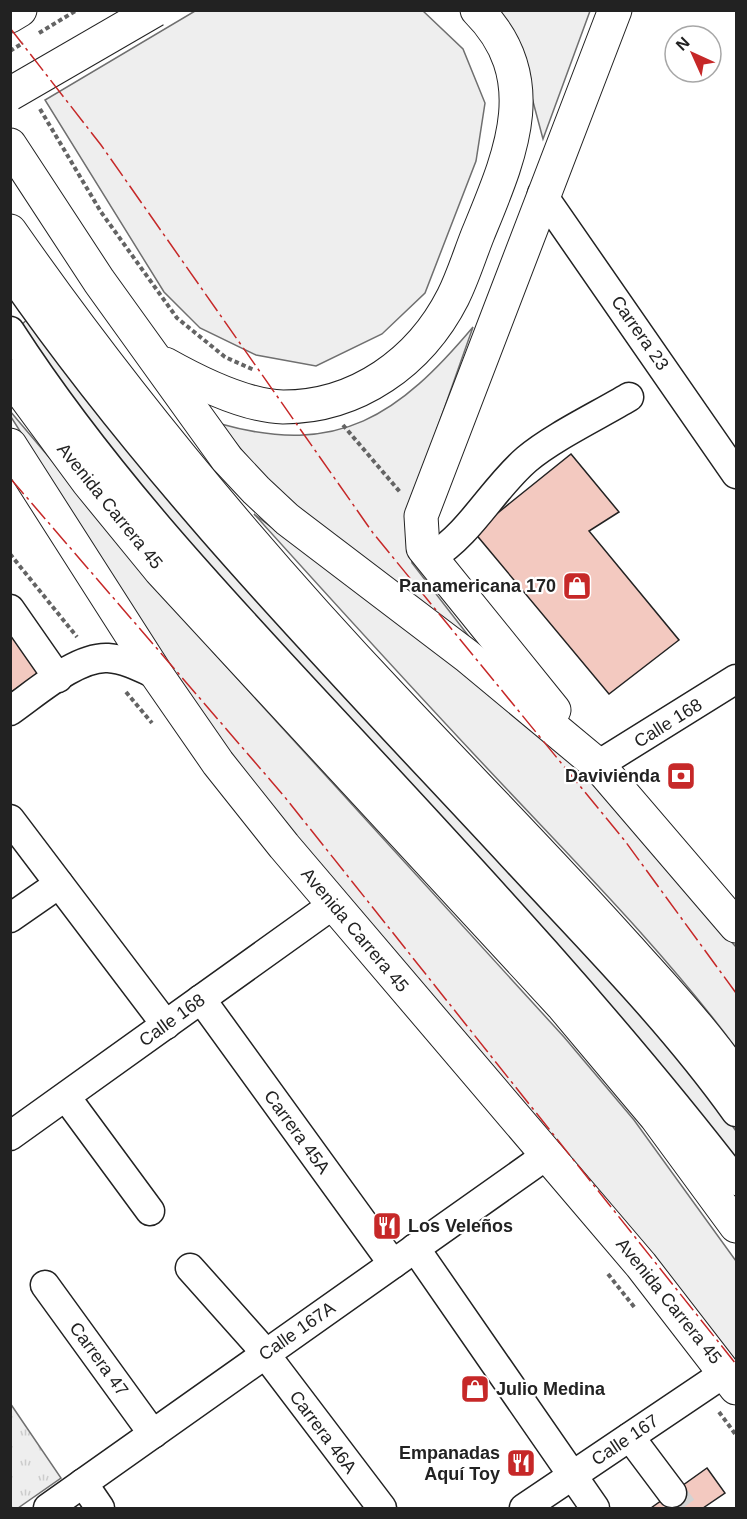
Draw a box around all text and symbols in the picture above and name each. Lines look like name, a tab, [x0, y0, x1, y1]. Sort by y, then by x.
north arrow	[663, 24, 723, 84]
text: N	[673, 34, 693, 54]
street label: Carrera 23	[607, 292, 673, 374]
street label: Avenida Carrera 45	[53, 439, 167, 573]
shop icon: Panamericana 170	[561, 570, 593, 602]
place label: Panamericana 170	[399, 576, 556, 596]
street label: Calle 168	[630, 694, 706, 752]
bank icon: Davivienda	[665, 760, 697, 792]
place label: Davivienda	[565, 766, 661, 786]
street label: Avenida Carrera 45	[297, 864, 413, 996]
street label: Calle 168	[135, 990, 209, 1050]
street label: Carrera 45A	[260, 1086, 334, 1178]
restaurant icon: Los Veleños	[371, 1210, 403, 1242]
place label: Los Veleños	[408, 1216, 513, 1236]
street label: Avenida Carrera 45	[612, 1234, 726, 1368]
street label: Calle 167A	[255, 1298, 339, 1364]
street label: Carrera 47	[66, 1318, 132, 1400]
shop icon: Julio Medina	[459, 1373, 491, 1405]
place label: Julio Medina	[496, 1379, 606, 1399]
street label: Carrera 46A	[286, 1387, 360, 1477]
street label: Calle 167	[588, 1410, 662, 1470]
place label: Empanadas Aquí Toy	[399, 1443, 500, 1484]
restaurant icon: Empanadas Aquí Toy	[505, 1447, 537, 1479]

